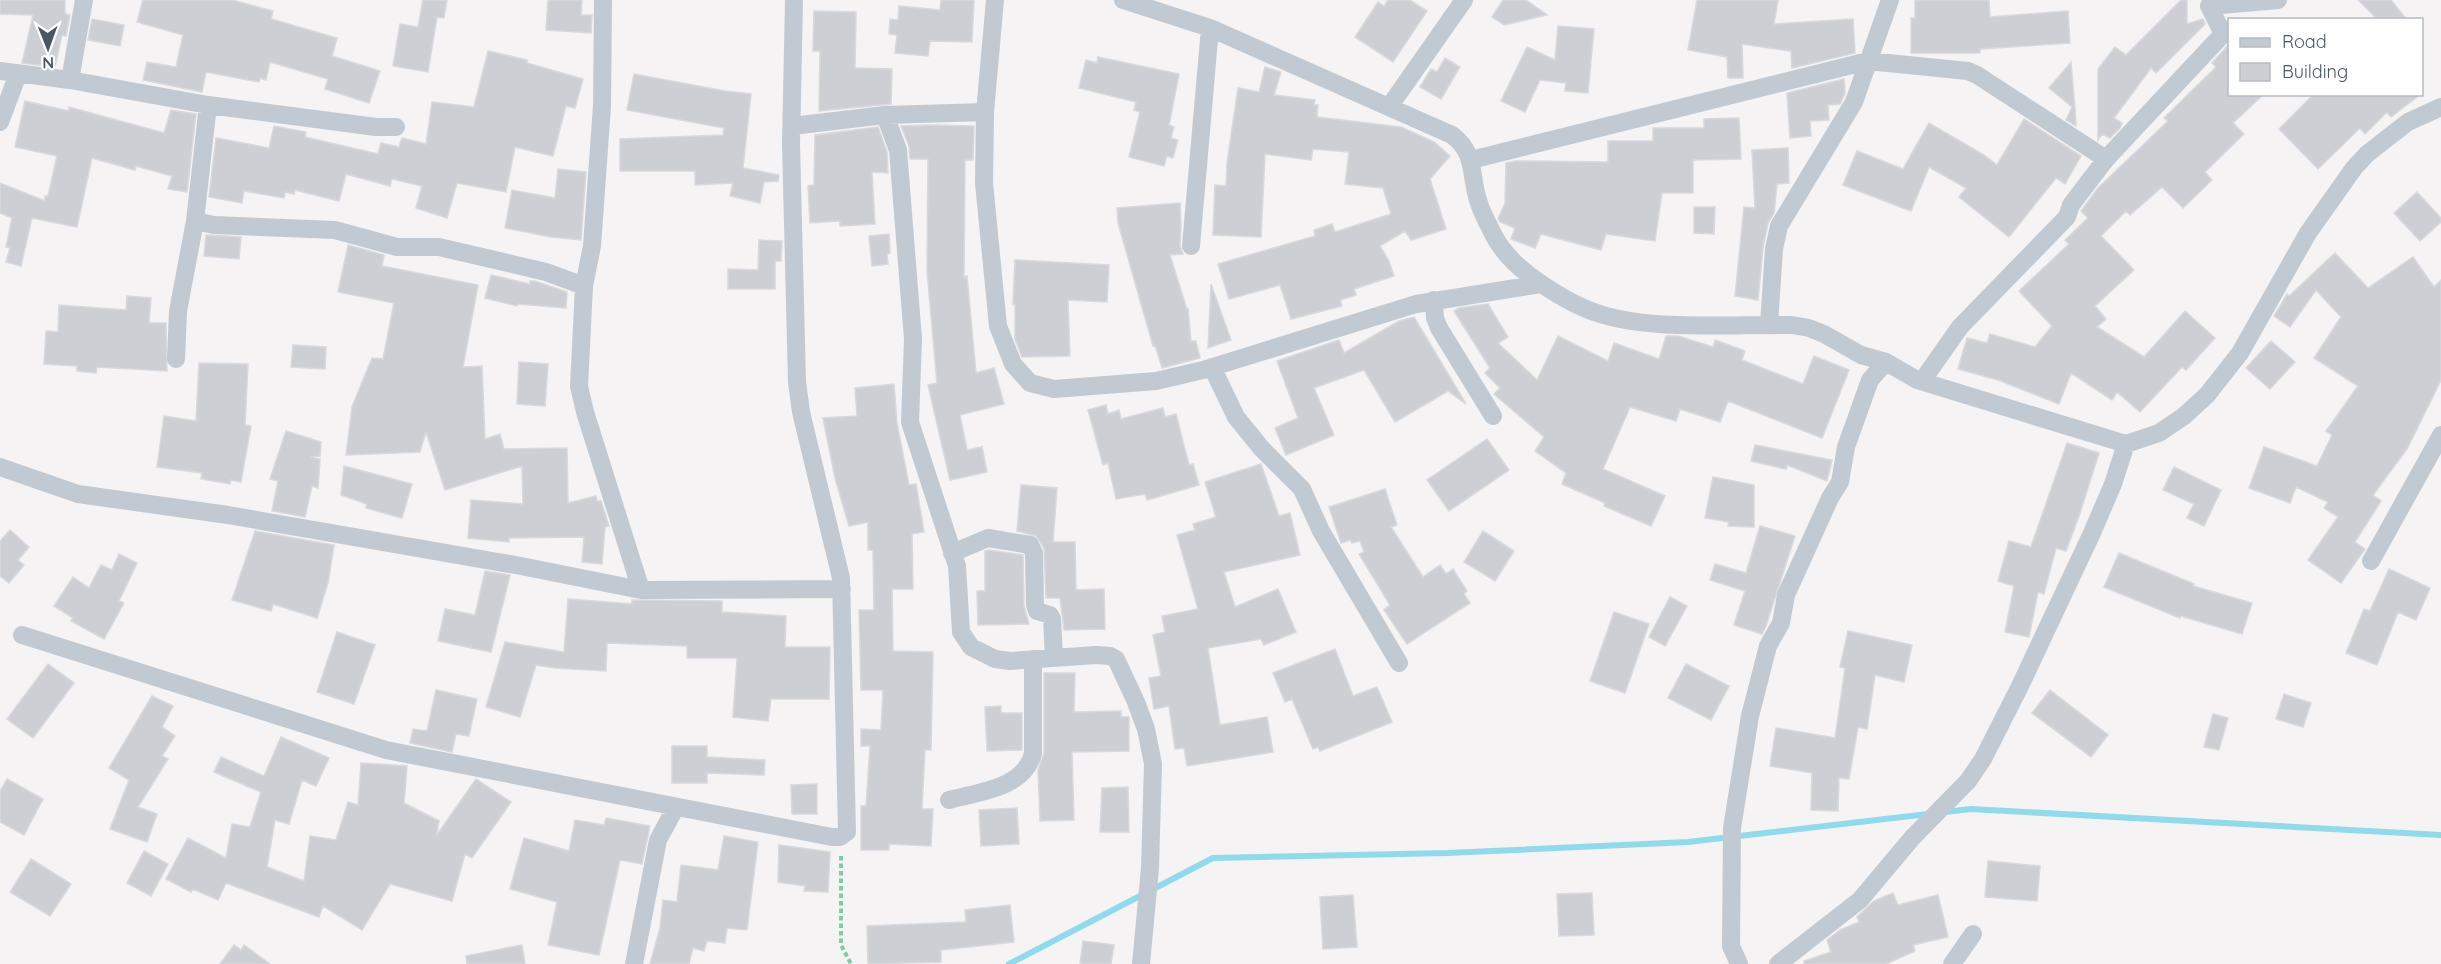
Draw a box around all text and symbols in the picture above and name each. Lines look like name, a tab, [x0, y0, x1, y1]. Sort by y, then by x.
north arrow	[18, 18, 78, 78]
legend	[2228, 18, 2423, 96]
text: Road	[2282, 30, 2327, 53]
text: N	[42, 53, 54, 73]
text: Building	[2282, 60, 2348, 83]

